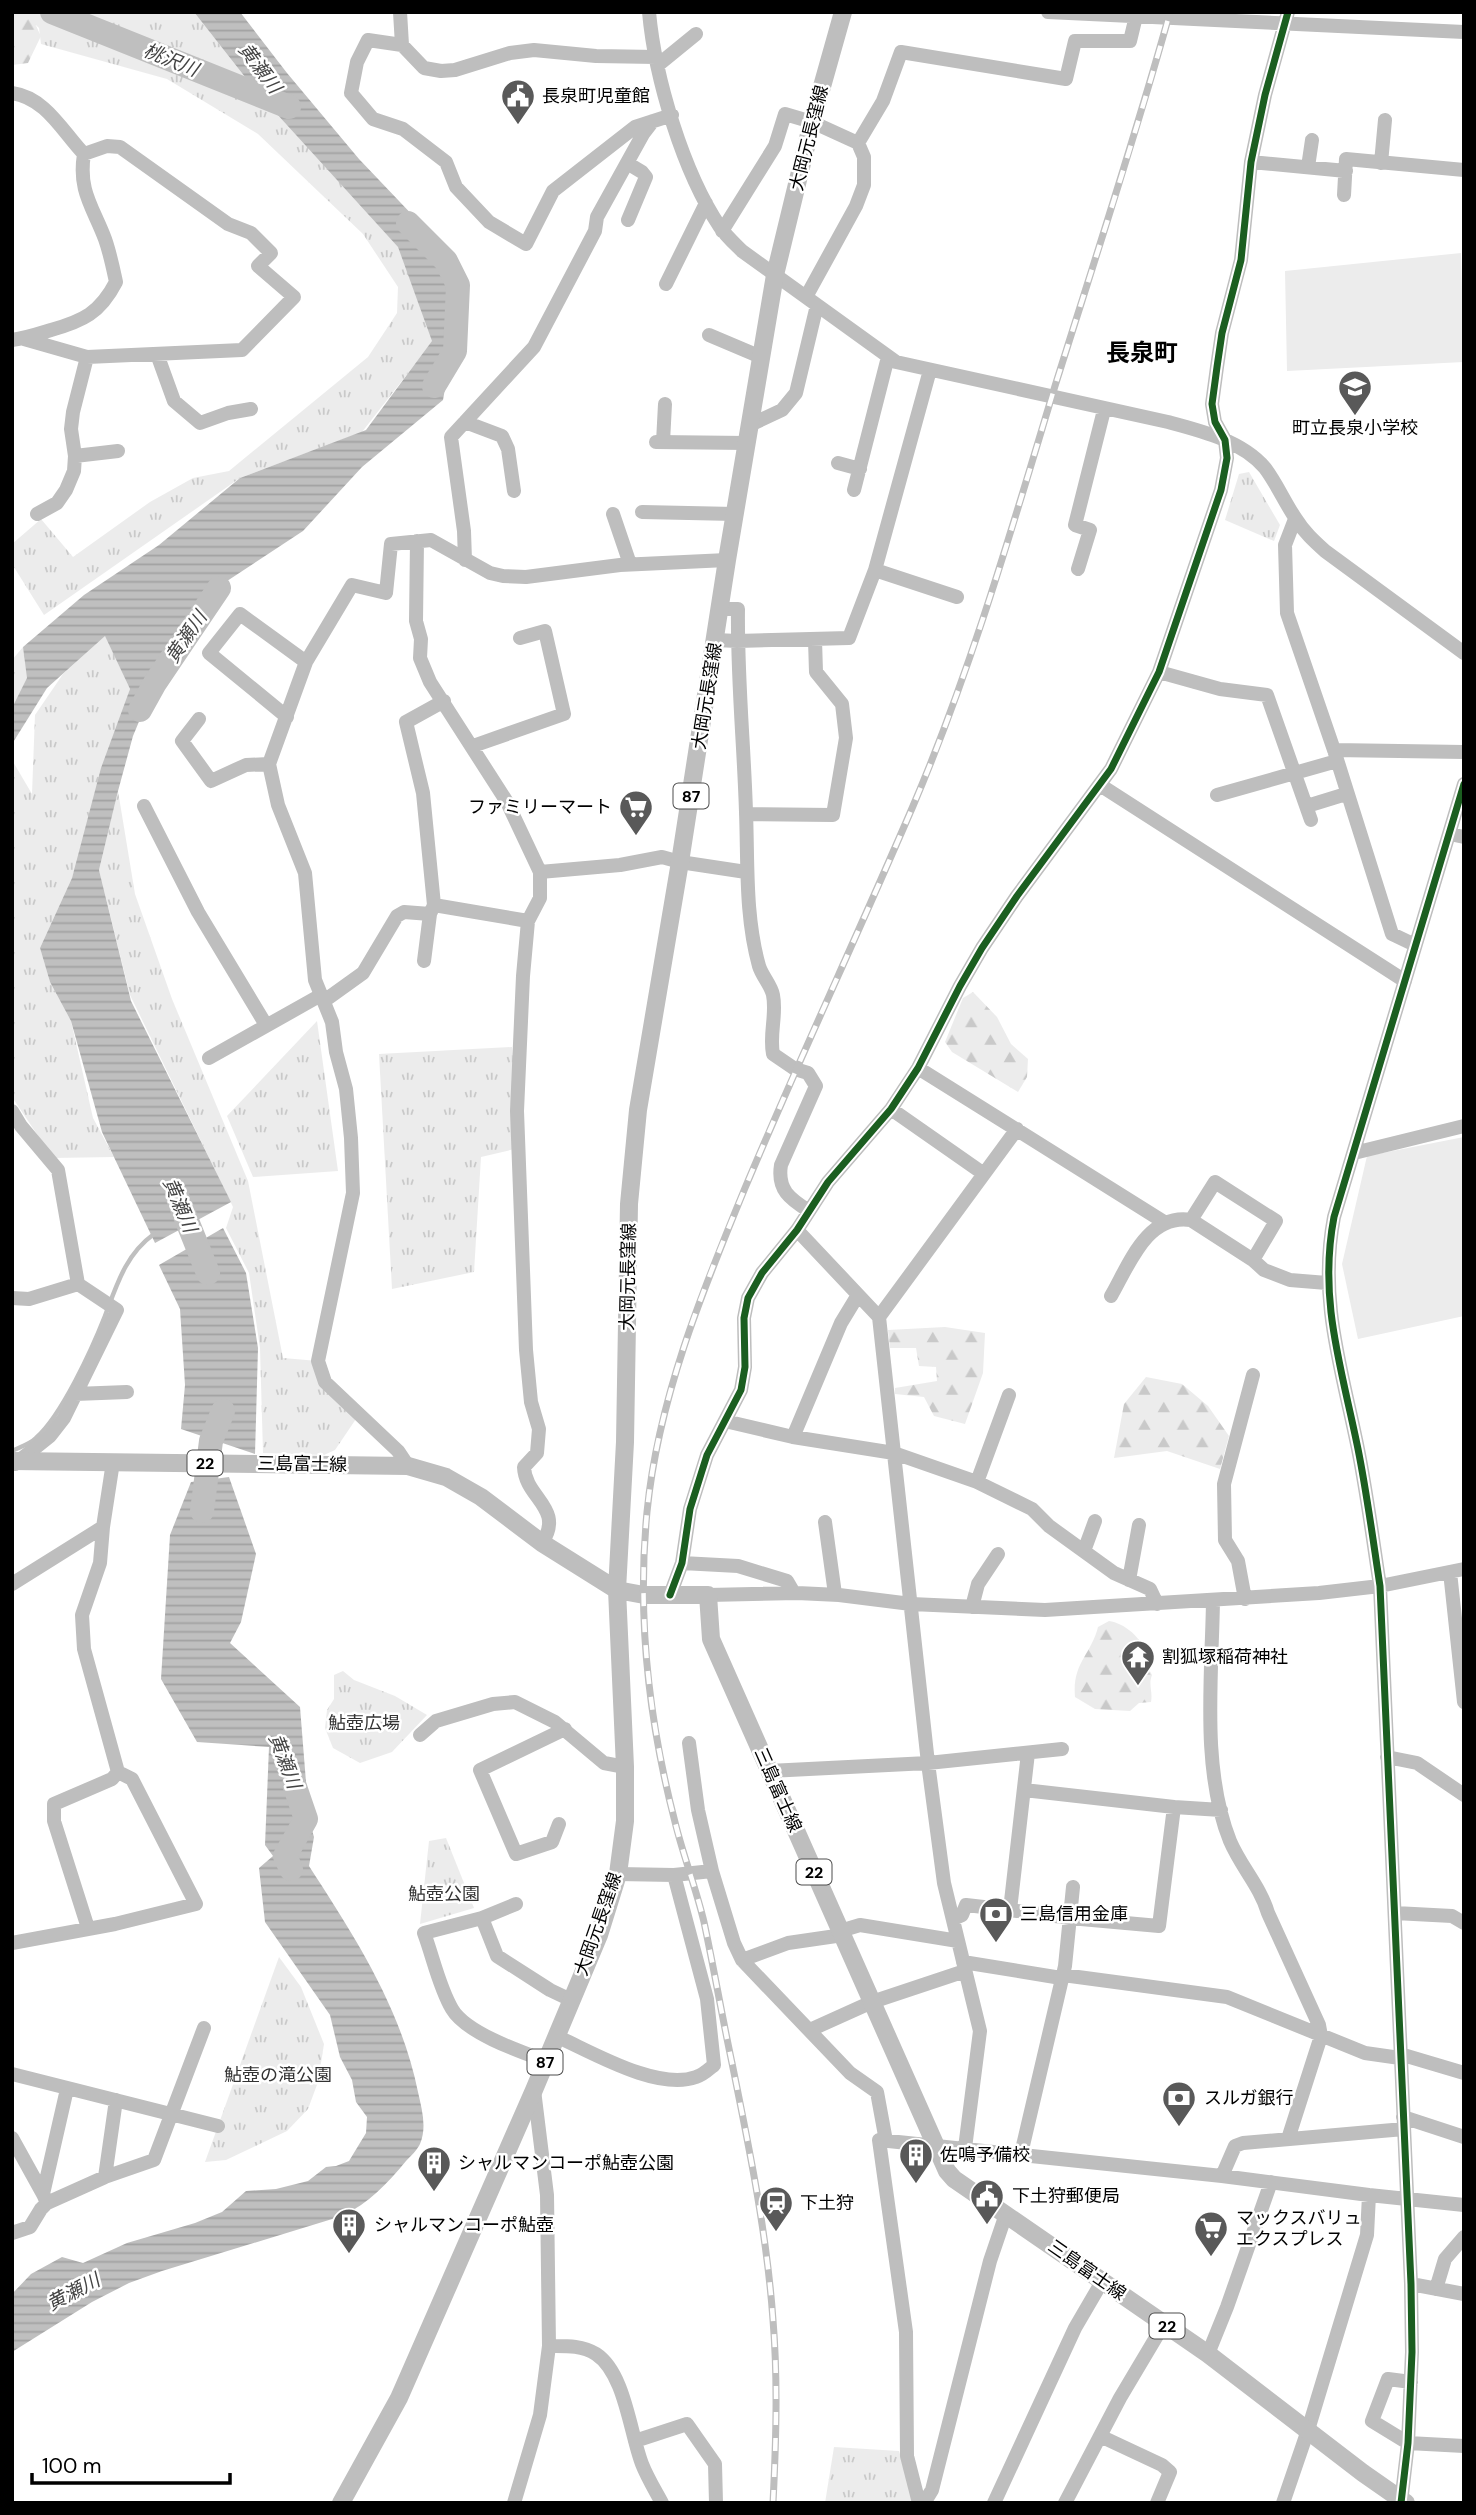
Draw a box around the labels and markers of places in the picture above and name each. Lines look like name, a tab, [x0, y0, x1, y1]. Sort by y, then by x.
public building icon: 長泉町児童館	[499, 77, 537, 126]
place label: 長泉町児童館	[542, 84, 650, 108]
school or university icon: 町立長泉小学校	[1336, 368, 1374, 417]
place label: 町立長泉小学校	[1292, 416, 1418, 440]
supermarket icon: ファミリーマート	[617, 788, 655, 837]
place label: ファミリーマート	[468, 795, 612, 819]
temple icon: 割狐塚稲荷神社	[1119, 1638, 1157, 1687]
place label: 割狐塚稲荷神社	[1162, 1645, 1288, 1669]
bank icon: 三島信用金庫	[977, 1895, 1015, 1944]
place label: 三島信用金庫	[1020, 1902, 1128, 1926]
bank icon: スルガ銀行	[1160, 2079, 1198, 2128]
place label: スルガ銀行	[1204, 2086, 1293, 2110]
building icon: 佐鳴予備校	[897, 2136, 935, 2185]
place label: 佐鳴予備校	[940, 2143, 1030, 2167]
building icon: シャルマンコーポ鮎壺公園	[415, 2144, 453, 2193]
place label: シャルマンコーポ鮎壺公園	[458, 2151, 674, 2175]
public building icon: 下土狩郵便局	[968, 2177, 1006, 2226]
station icon: 下土狩	[757, 2184, 795, 2233]
place label: 下土狩郵便局	[1012, 2184, 1120, 2208]
place label: 下土狩	[800, 2191, 854, 2215]
building icon: シャルマンコーポ鮎壺	[330, 2206, 368, 2255]
place label: マックスバリュ エクスプレス	[1236, 2206, 1361, 2251]
supermarket icon: マックスバリュ エクスプレス	[1192, 2209, 1230, 2258]
place label: シャルマンコーポ鮎壺	[374, 2213, 554, 2237]

